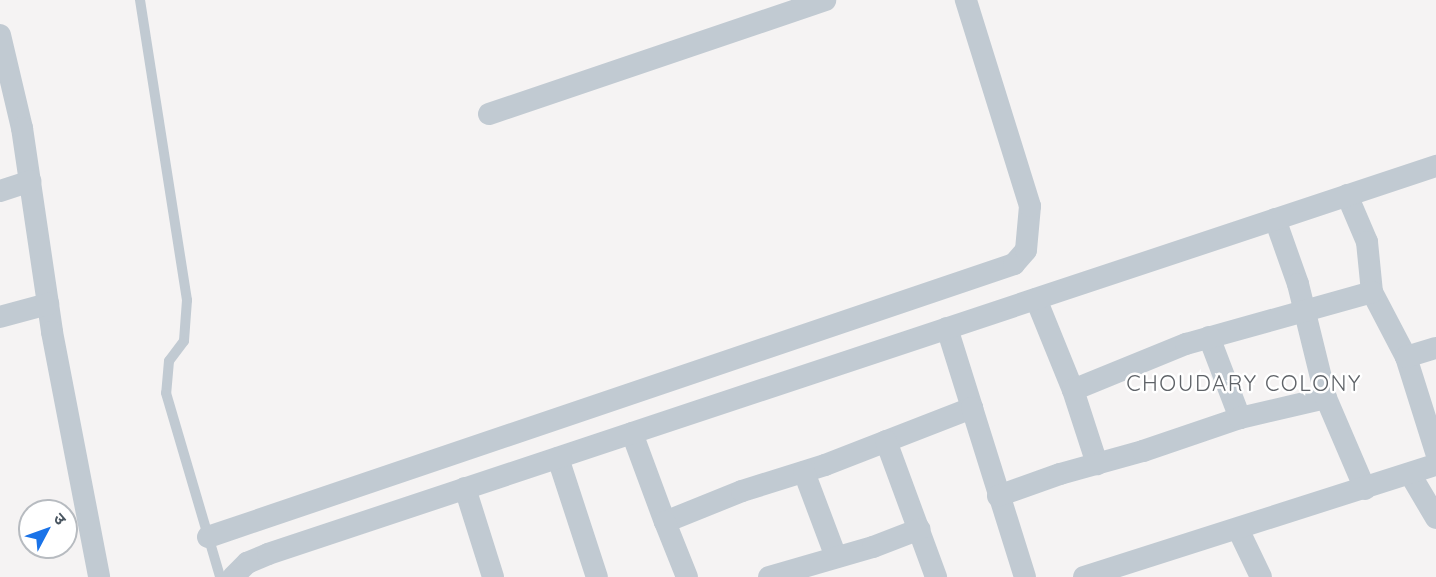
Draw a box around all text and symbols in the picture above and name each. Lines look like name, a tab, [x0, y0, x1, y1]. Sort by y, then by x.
district label: CHOUDARY COLONY	[1126, 371, 1362, 397]
north arrow	[18, 499, 78, 559]
text: उ	[49, 508, 71, 529]

